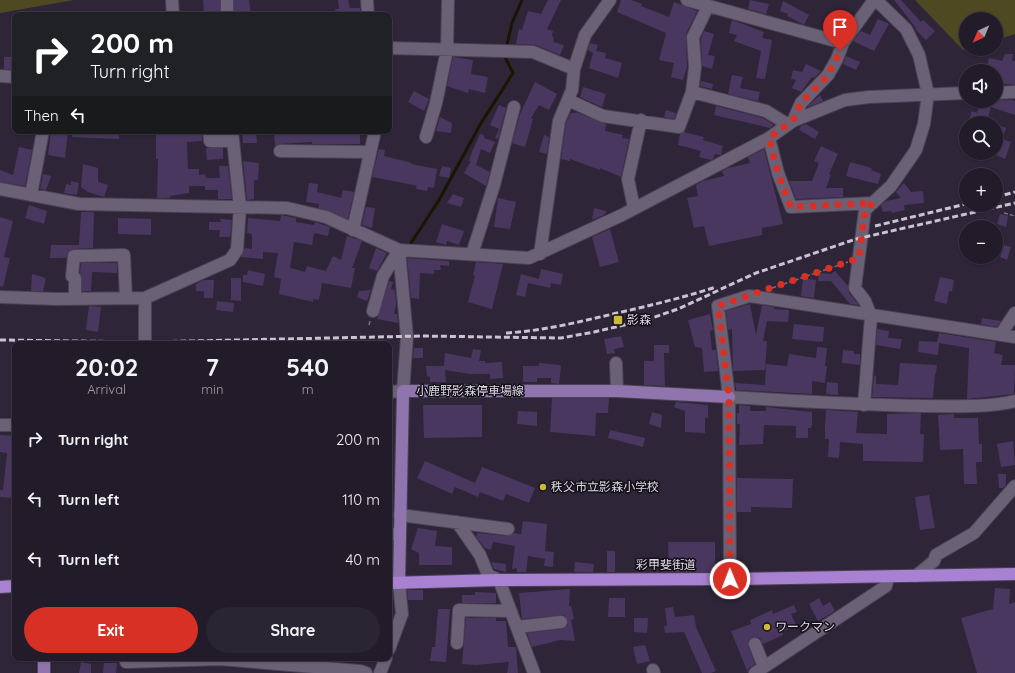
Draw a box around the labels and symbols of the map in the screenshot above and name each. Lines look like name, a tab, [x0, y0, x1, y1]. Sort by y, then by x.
pin	[823, 10, 857, 51]
north arrow	[959, 12, 1003, 56]
place label: 影森	[627, 312, 651, 327]
marker: 影森	[612, 314, 624, 326]
street label: 小鹿野影森停車場線	[416, 383, 524, 398]
place label: 秩父市立影森小学校	[551, 479, 659, 494]
marker: 秩父市立影森小学校	[538, 482, 548, 492]
street label: 彩甲斐街道	[636, 557, 696, 572]
position arrow	[709, 558, 751, 600]
place label: ワークマン	[775, 619, 835, 634]
marker: ワークマン	[762, 622, 772, 632]

